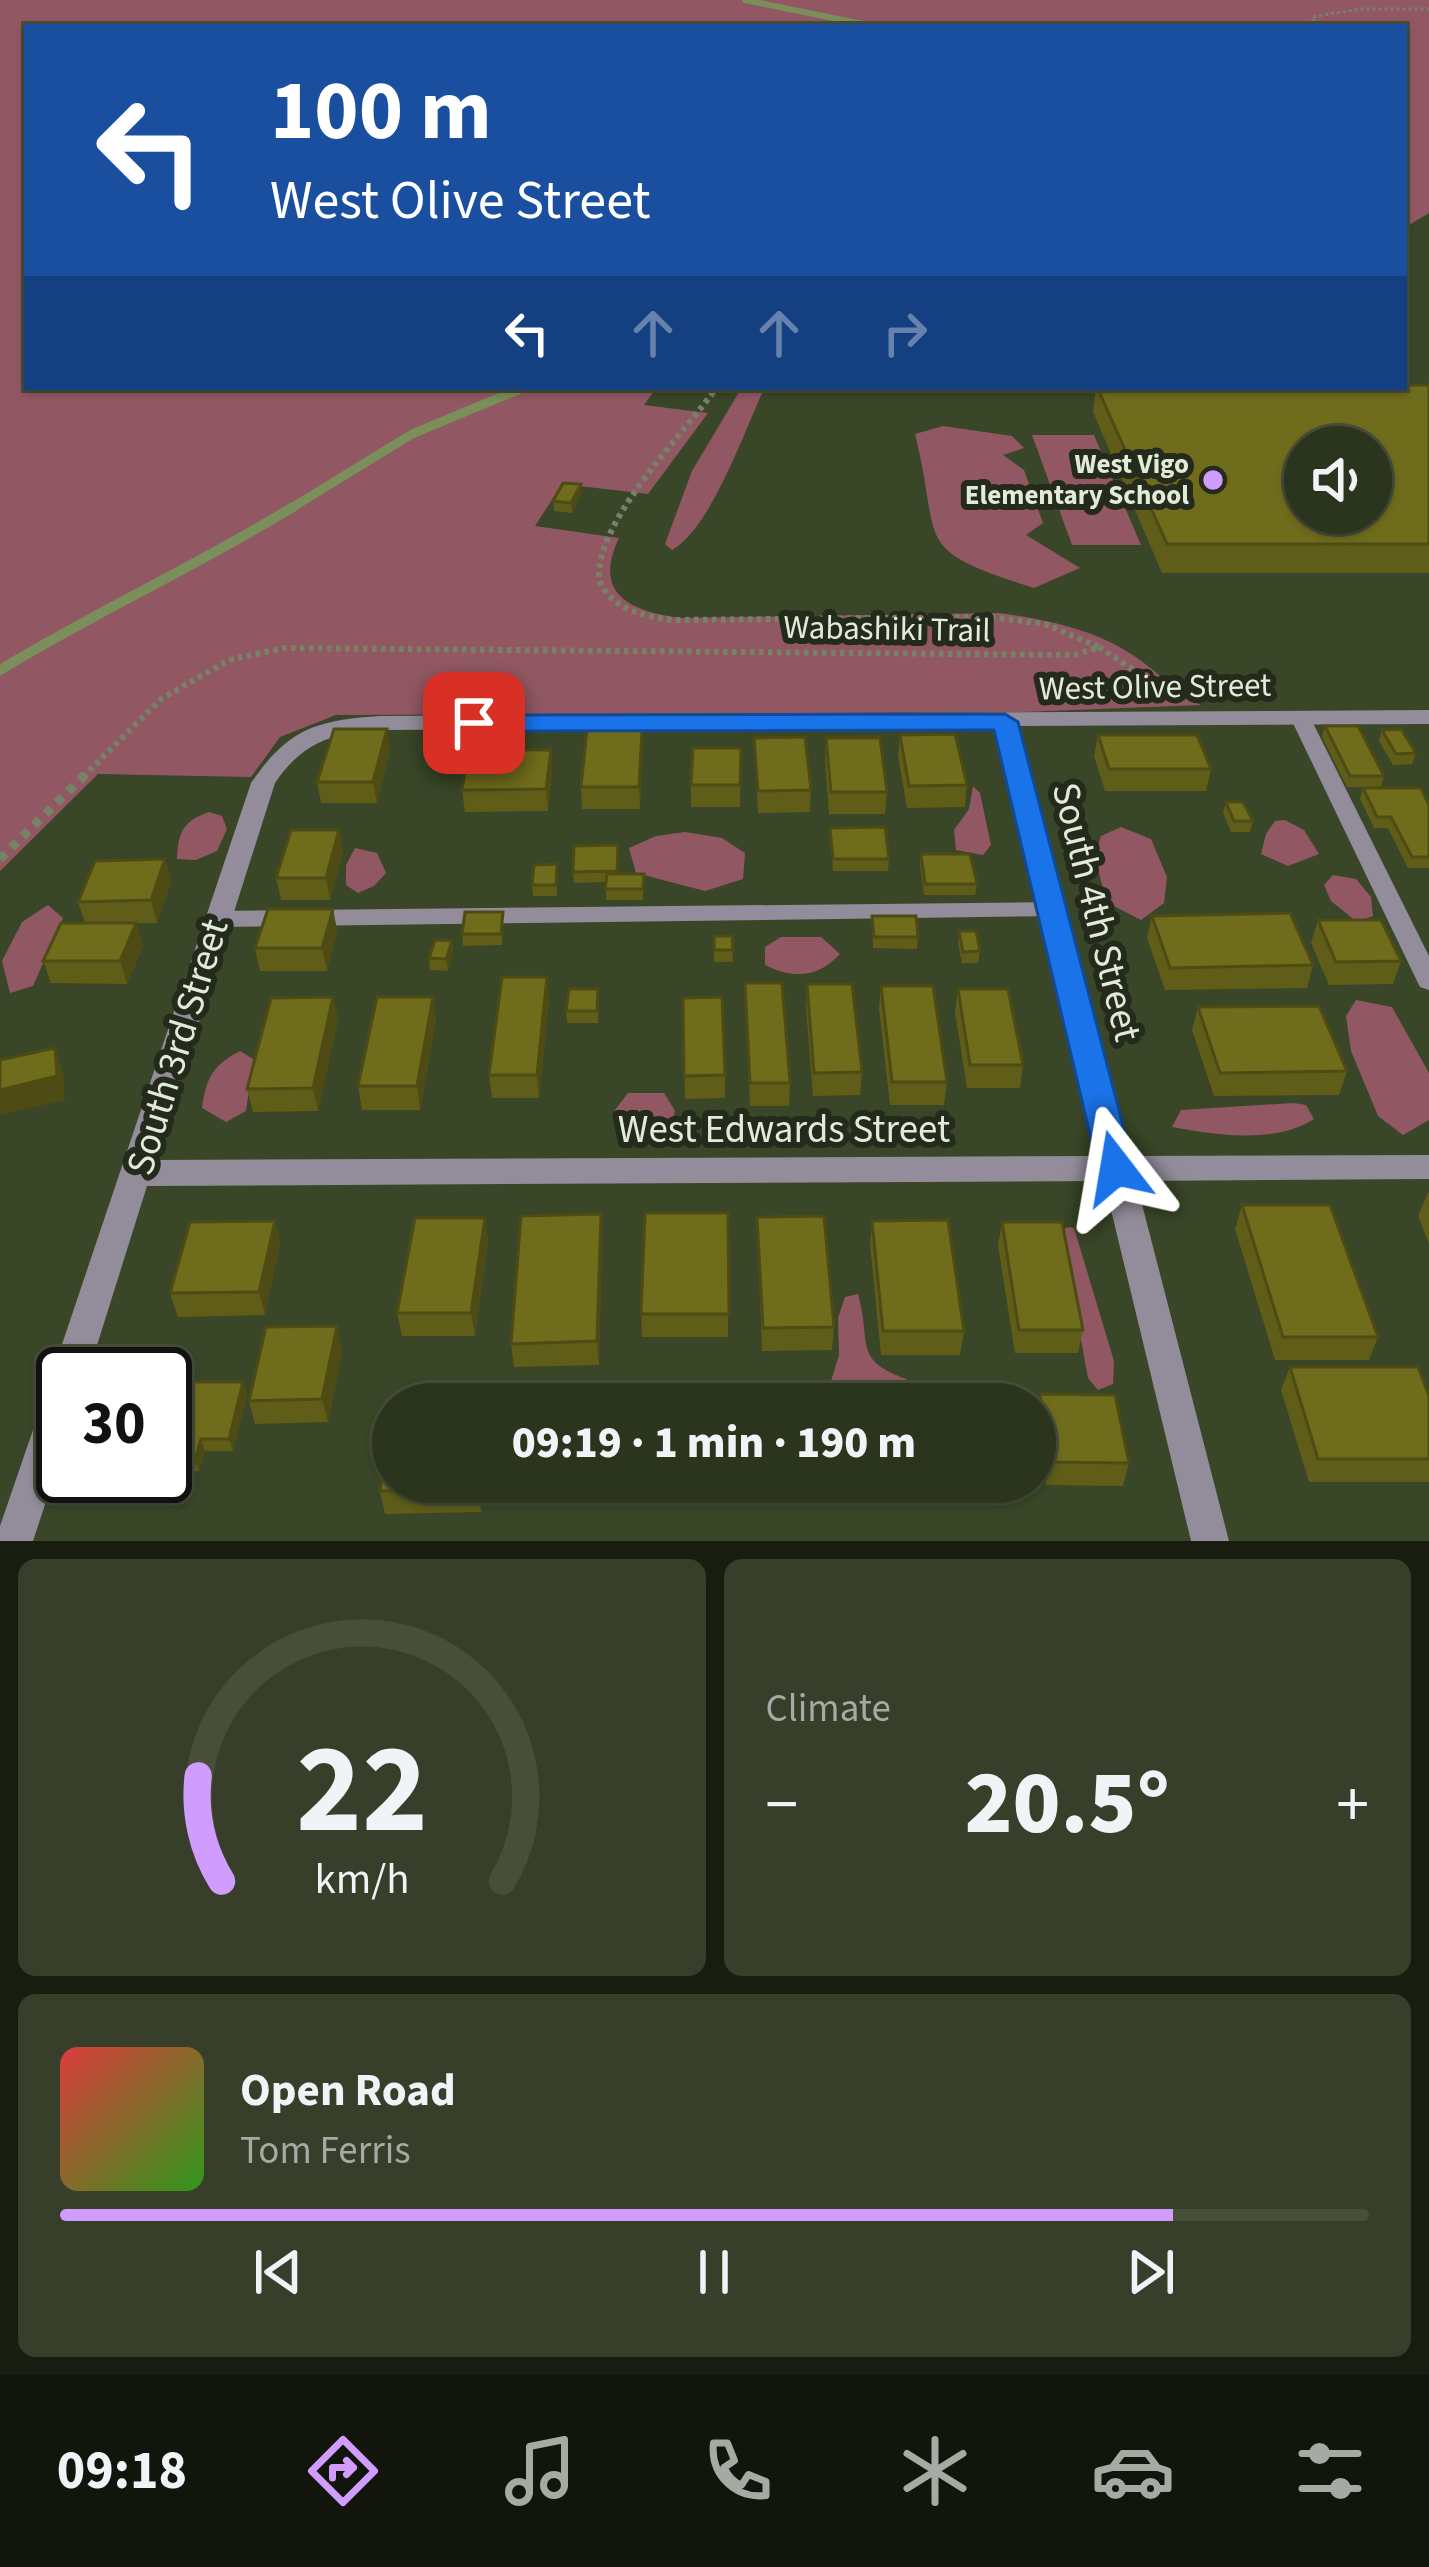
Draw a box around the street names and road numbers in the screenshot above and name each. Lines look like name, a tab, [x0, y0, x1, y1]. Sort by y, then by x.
street label: Wabashiki Trail	[783, 604, 991, 654]
street label: West Olive Street	[1038, 661, 1272, 713]
street label: South 4th Street	[1037, 777, 1155, 1047]
street label: South 3rd Street	[112, 912, 244, 1182]
street label: West Edwards Street	[618, 1102, 950, 1158]

